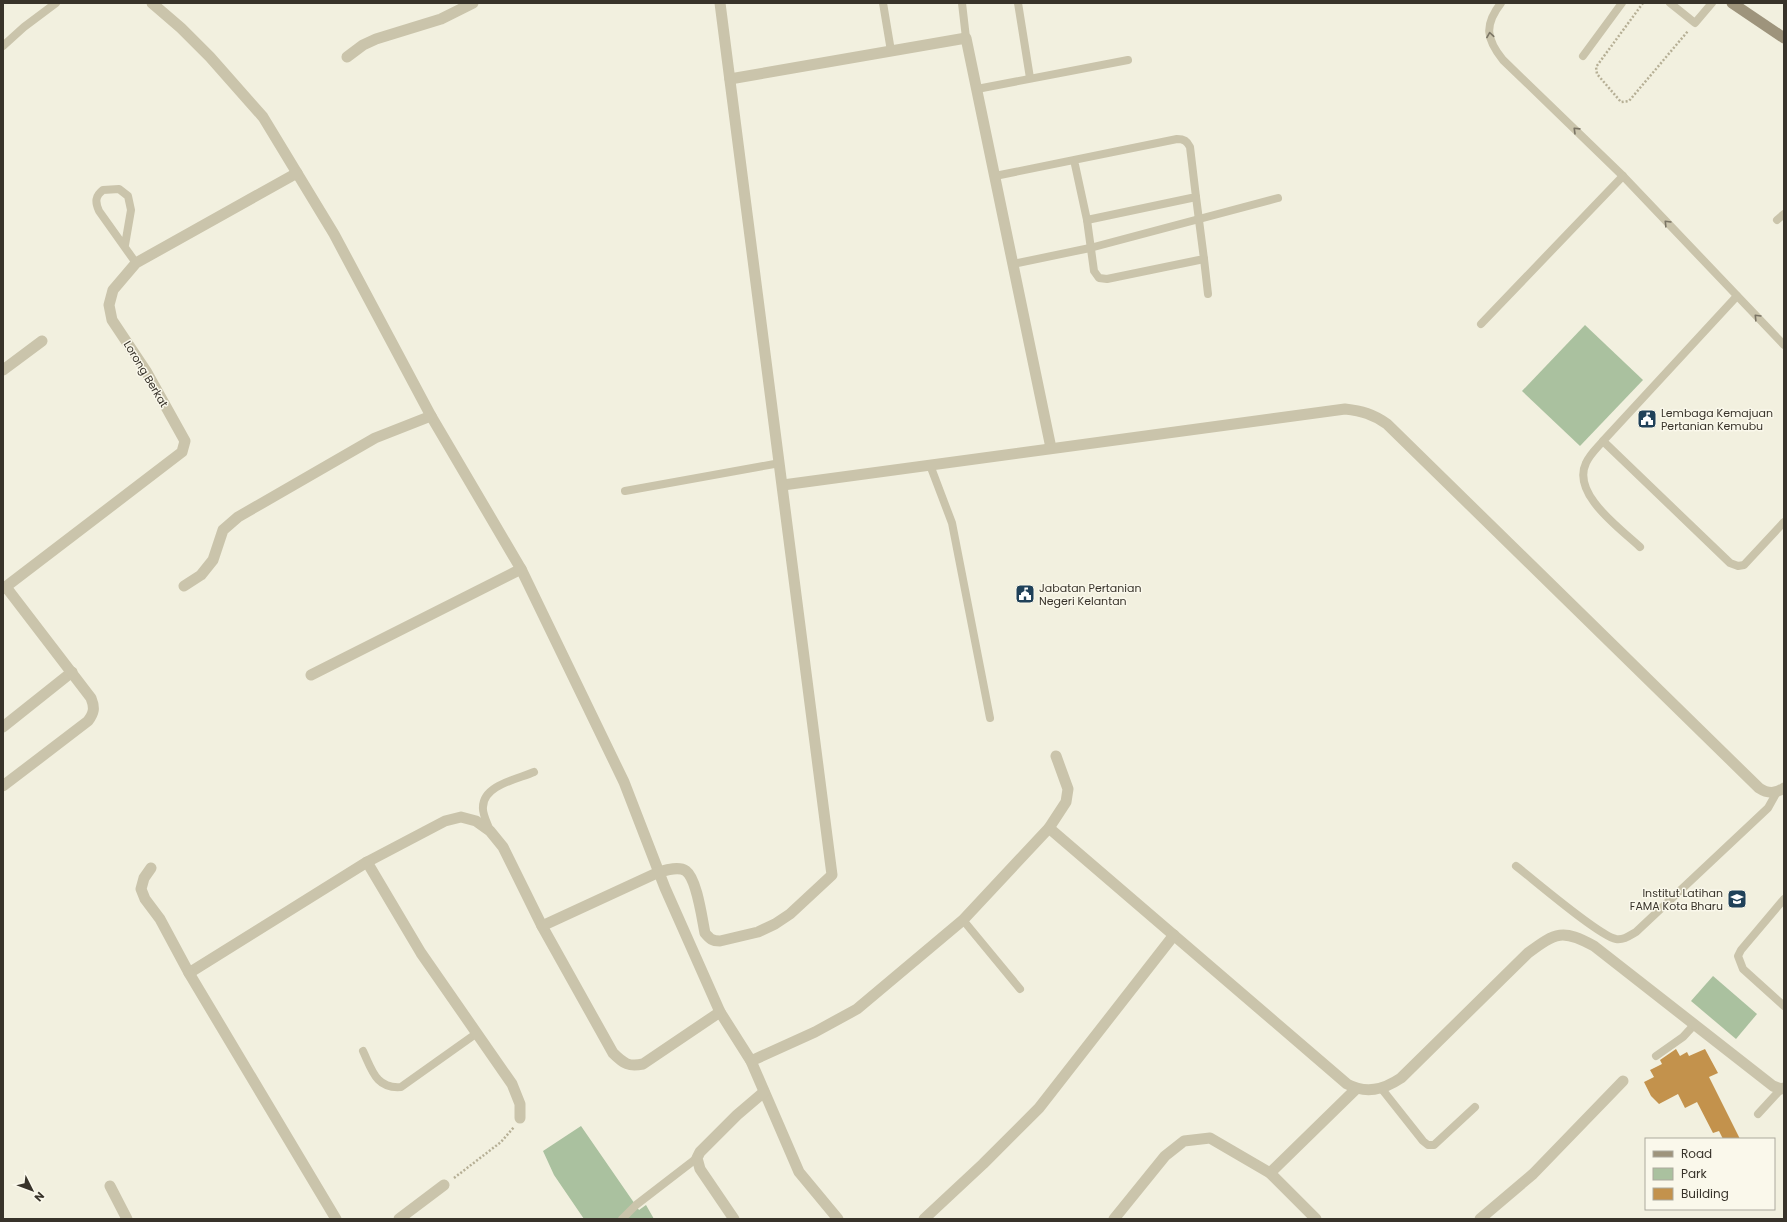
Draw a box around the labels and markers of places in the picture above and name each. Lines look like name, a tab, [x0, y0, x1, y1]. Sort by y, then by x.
place label: Lembaga Kemajuan Pertanian Kemubu	[1661, 405, 1773, 434]
public building icon: Lembaga Kemajuan Pertanian Kemubu	[1636, 408, 1658, 430]
place label: Jabatan Pertanian Negeri Kelantan	[1039, 580, 1142, 609]
public building icon: Jabatan Pertanian Negeri Kelantan	[1014, 583, 1036, 605]
place label: Institut Latihan FAMA Kota Bharu	[1630, 885, 1723, 914]
school or university icon: Institut Latihan FAMA Kota Bharu	[1726, 888, 1748, 910]

